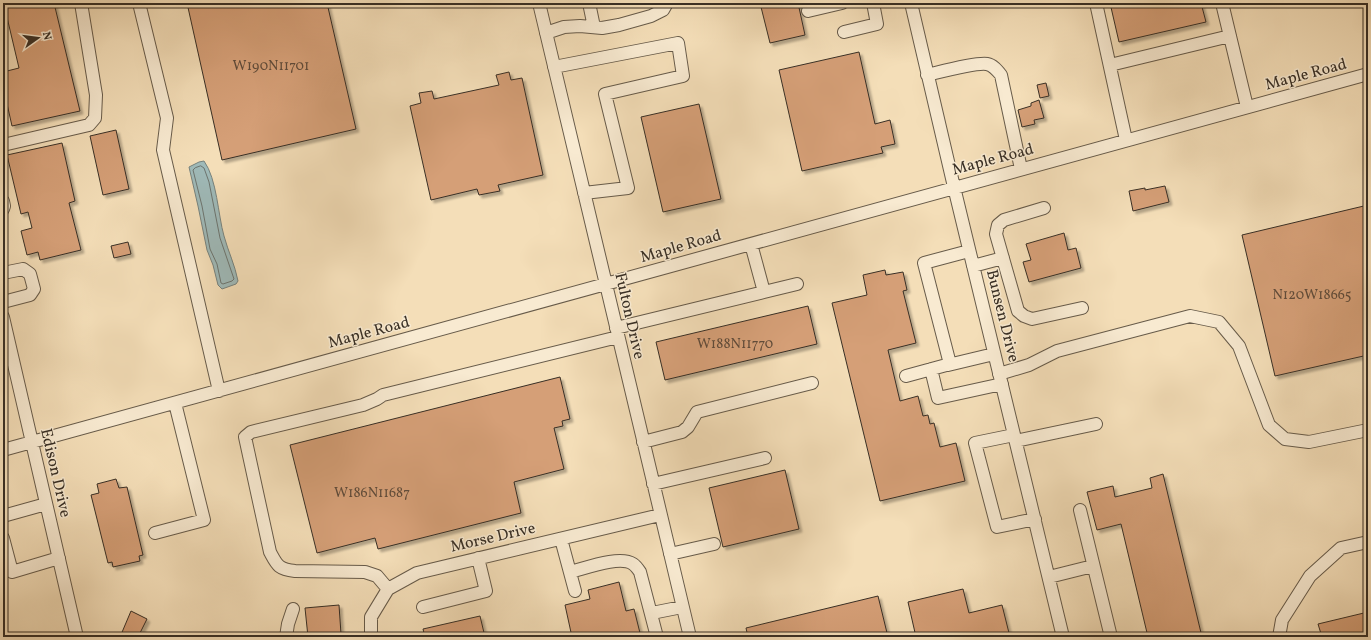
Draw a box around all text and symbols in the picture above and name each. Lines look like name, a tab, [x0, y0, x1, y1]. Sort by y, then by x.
north arrow	[18, 18, 58, 58]
text: N	[38, 30, 54, 42]
street label: Maple Road	[1263, 54, 1349, 96]
house number: W190N11701	[233, 57, 309, 76]
street label: Maple Road	[950, 139, 1036, 181]
street label: Maple Road	[638, 225, 724, 269]
street label: Bunsen Drive	[980, 267, 1024, 365]
street label: Fulton Drive	[608, 271, 650, 361]
house number: N120W18665	[1272, 286, 1352, 305]
street label: Maple Road	[326, 312, 412, 354]
house number: W188N11770	[697, 335, 773, 354]
street label: Edison Drive	[34, 426, 76, 520]
house number: W186N11687	[334, 484, 410, 503]
street label: Morse Drive	[448, 518, 538, 558]

